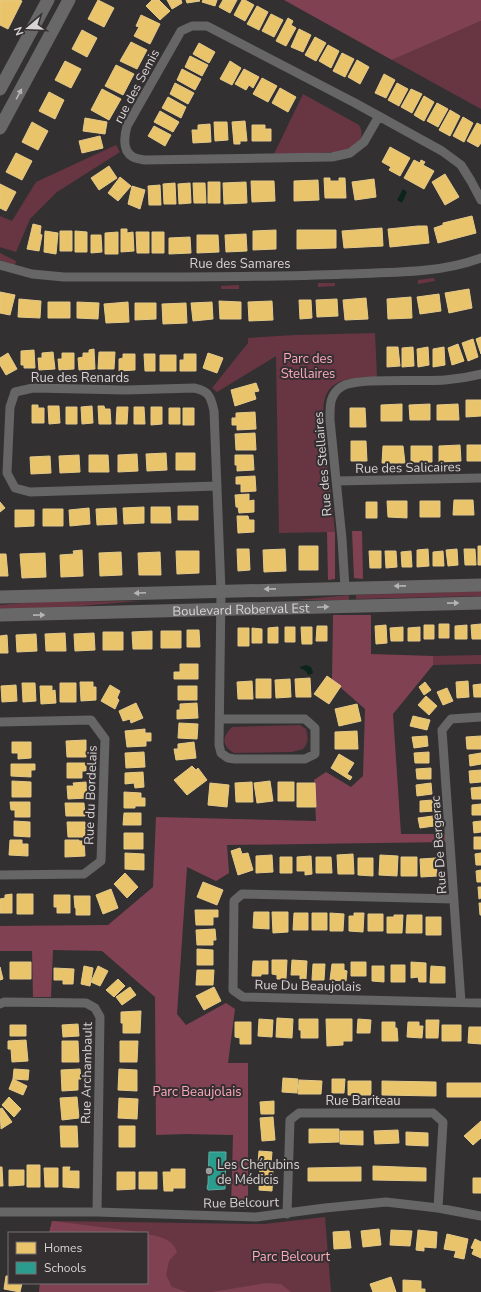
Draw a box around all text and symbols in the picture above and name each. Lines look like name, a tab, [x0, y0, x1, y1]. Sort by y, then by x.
north arrow	[8, 8, 48, 48]
text: N	[11, 25, 27, 37]
street label: rue des Semis	[110, 46, 164, 127]
one-way arrow	[15, 88, 22, 100]
street label: Rue des Samares	[190, 255, 290, 273]
park label: Parc des Stellaires	[281, 350, 335, 383]
street label: Rue des Renards	[31, 369, 129, 387]
street label: Rue des Stellaires	[309, 411, 337, 517]
street label: Rue des Salicaires	[355, 458, 461, 478]
one-way arrow	[394, 583, 406, 590]
one-way arrow	[264, 586, 276, 593]
one-way arrow	[133, 590, 146, 596]
street label: Boulevard Roberval Est	[172, 599, 310, 621]
one-way arrow	[447, 600, 460, 606]
one-way arrow	[317, 603, 329, 610]
one-way arrow	[33, 611, 45, 618]
street label: Rue du Bordelais	[80, 745, 102, 845]
street label: Rue De Bergerac	[427, 795, 451, 895]
street label: Rue Du Beaujolais	[254, 976, 361, 996]
street label: Rue Archambault	[77, 1022, 97, 1124]
park label: Parc Beaujolais	[153, 1083, 241, 1101]
street label: Rue Bariteau	[325, 1092, 401, 1110]
place label: Les Chérubins de Médicis	[217, 1156, 300, 1189]
marker: Les Chérubins de Médicis	[204, 1166, 214, 1176]
street label: Rue Belcourt	[203, 1193, 279, 1213]
legend	[8, 1232, 148, 1284]
text: Homes	[44, 1240, 82, 1256]
park label: Parc Belcourt	[252, 1248, 331, 1266]
text: Schools	[44, 1260, 87, 1276]

